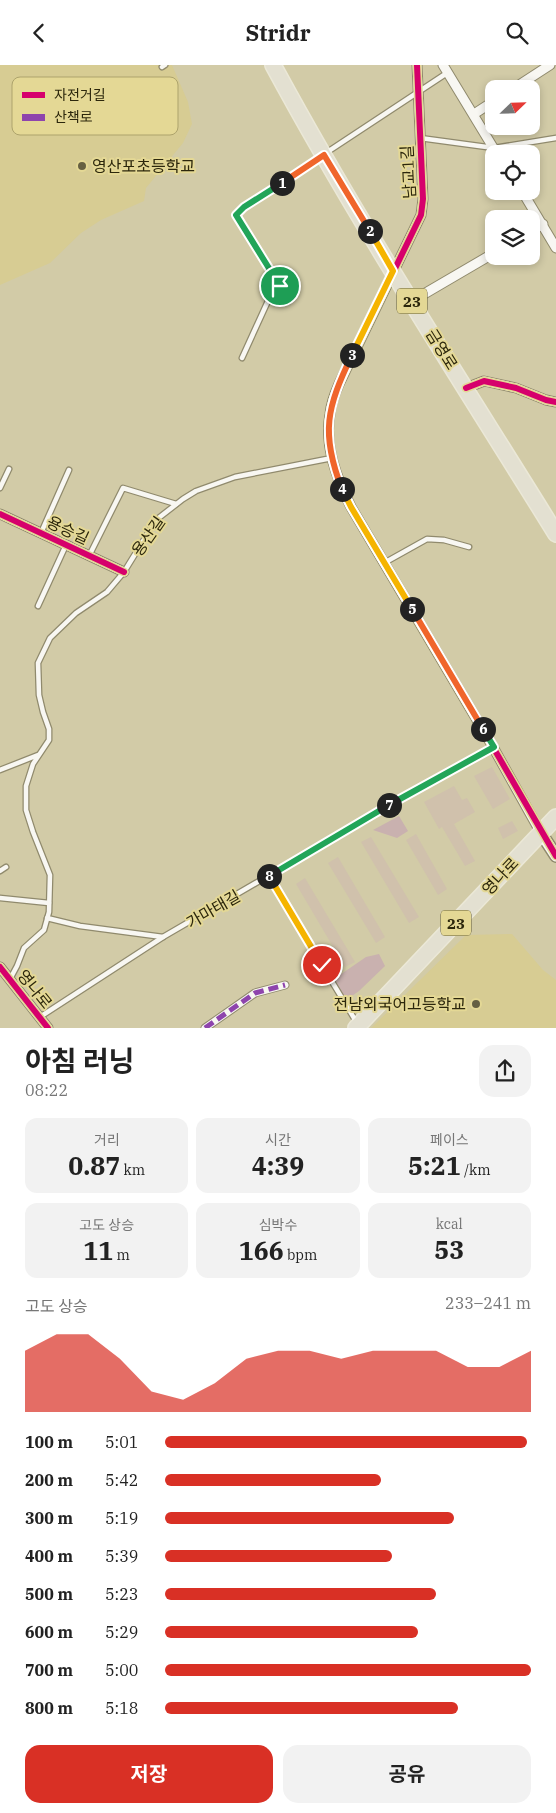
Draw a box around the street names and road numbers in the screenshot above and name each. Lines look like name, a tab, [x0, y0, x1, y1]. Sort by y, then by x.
street label: 남교1길	[397, 145, 419, 199]
road number: 23	[397, 289, 427, 313]
street label: 금영로	[422, 325, 462, 373]
street label: 용승길	[44, 512, 92, 548]
street label: 용산길	[127, 512, 169, 560]
street label: 영나로	[478, 853, 523, 899]
street label: 가마태길	[182, 886, 244, 932]
road number: 23	[441, 911, 471, 935]
street label: 영나로	[13, 966, 57, 1013]

